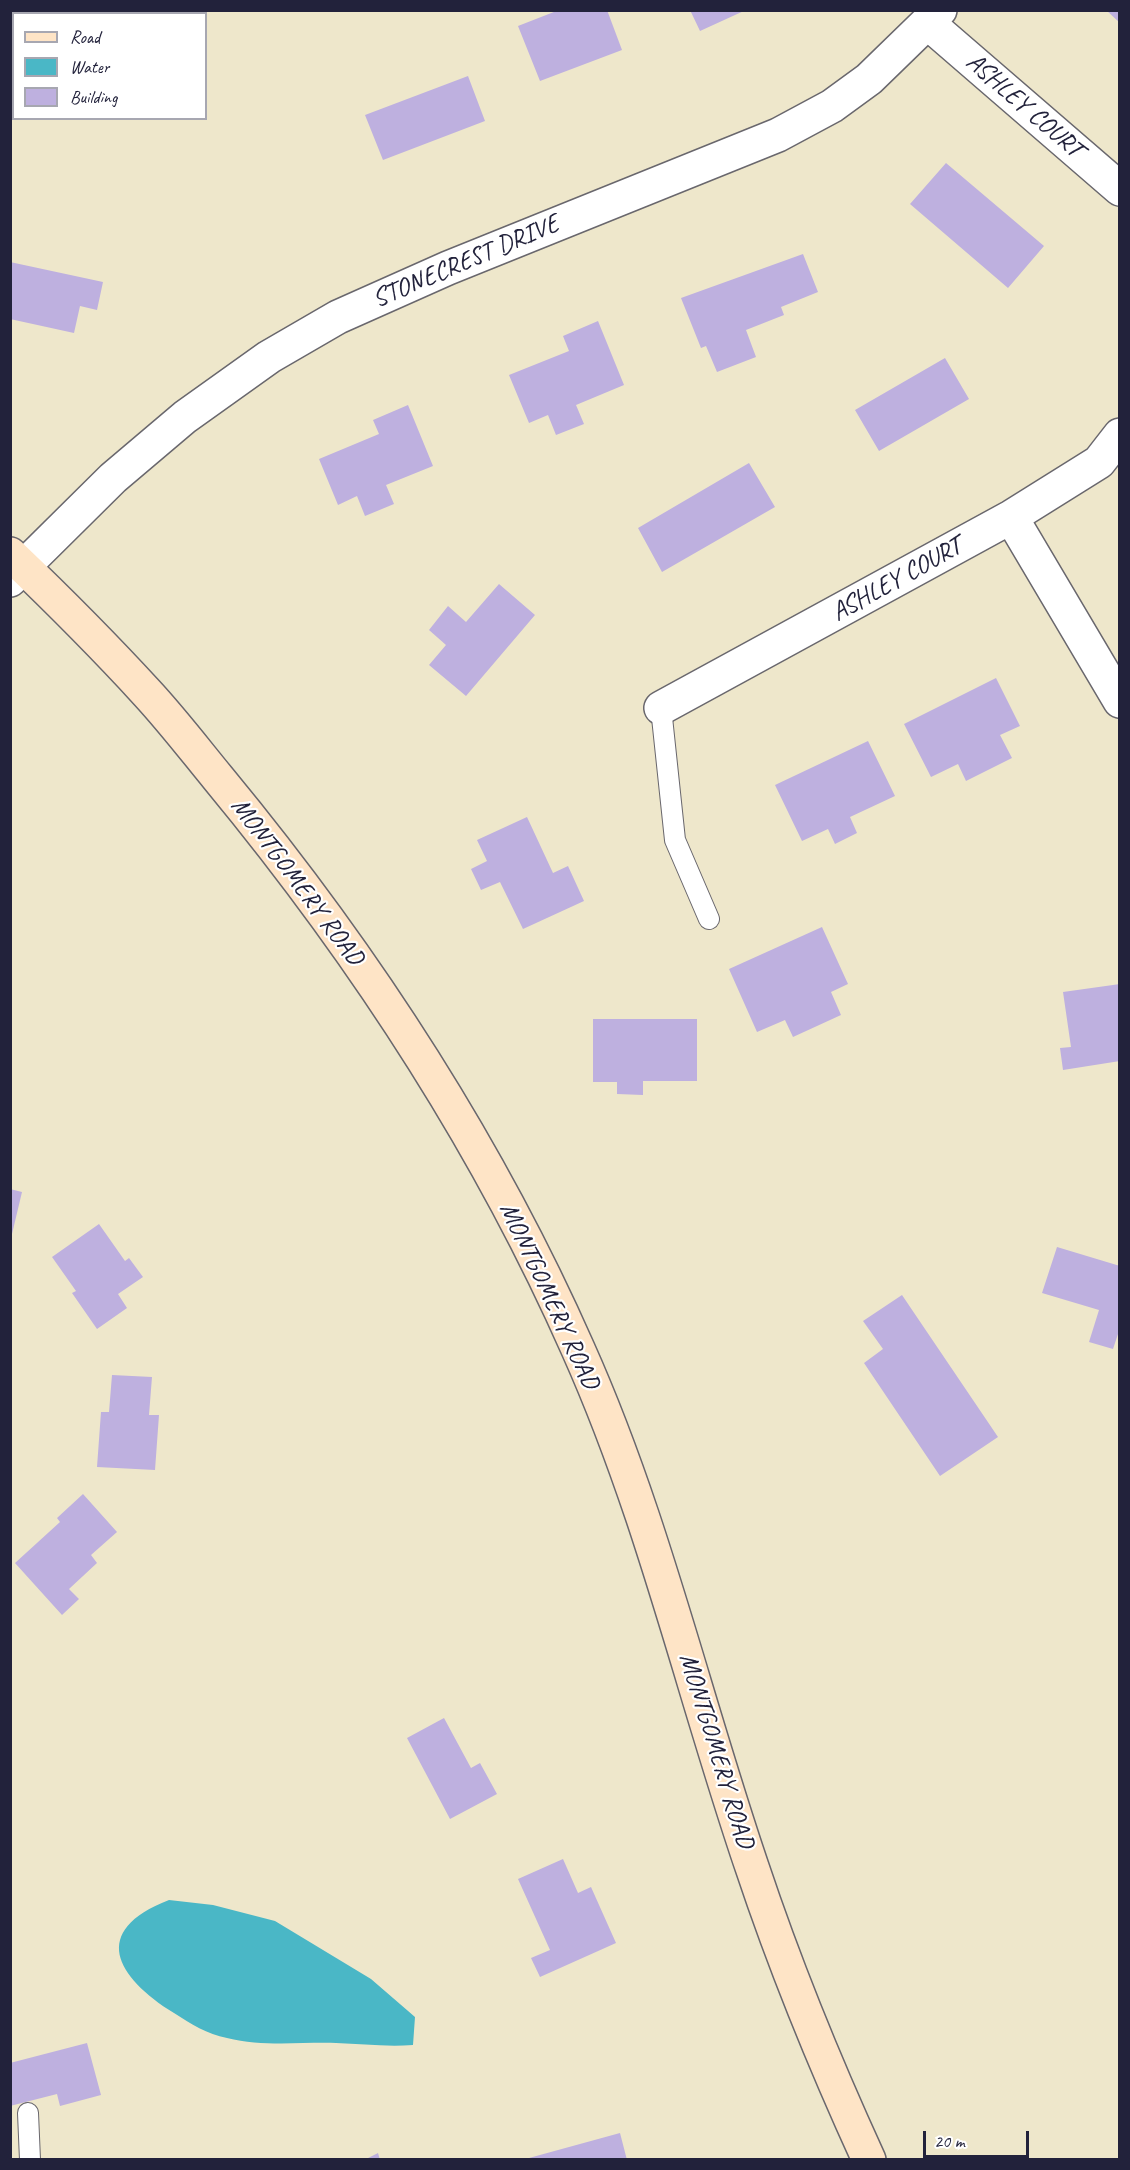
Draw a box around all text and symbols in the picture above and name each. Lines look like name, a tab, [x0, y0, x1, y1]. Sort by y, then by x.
legend	[12, 12, 207, 120]
text: Road	[70, 26, 100, 48]
street label: ASHLEY COURT	[959, 47, 1089, 165]
text: Water	[70, 56, 109, 78]
text: Building	[70, 86, 117, 108]
street label: STONECREST DRIVE	[368, 209, 564, 315]
street label: ASHLEY COURT	[826, 531, 968, 629]
street label: MONTGOMERY ROAD	[224, 792, 370, 972]
street label: MONTGOMERY ROAD	[492, 1198, 606, 1394]
street label: MONTGOMERY ROAD	[672, 1650, 760, 1852]
scale bar	[926, 2119, 1032, 2157]
text: 20 m	[934, 2130, 965, 2152]

